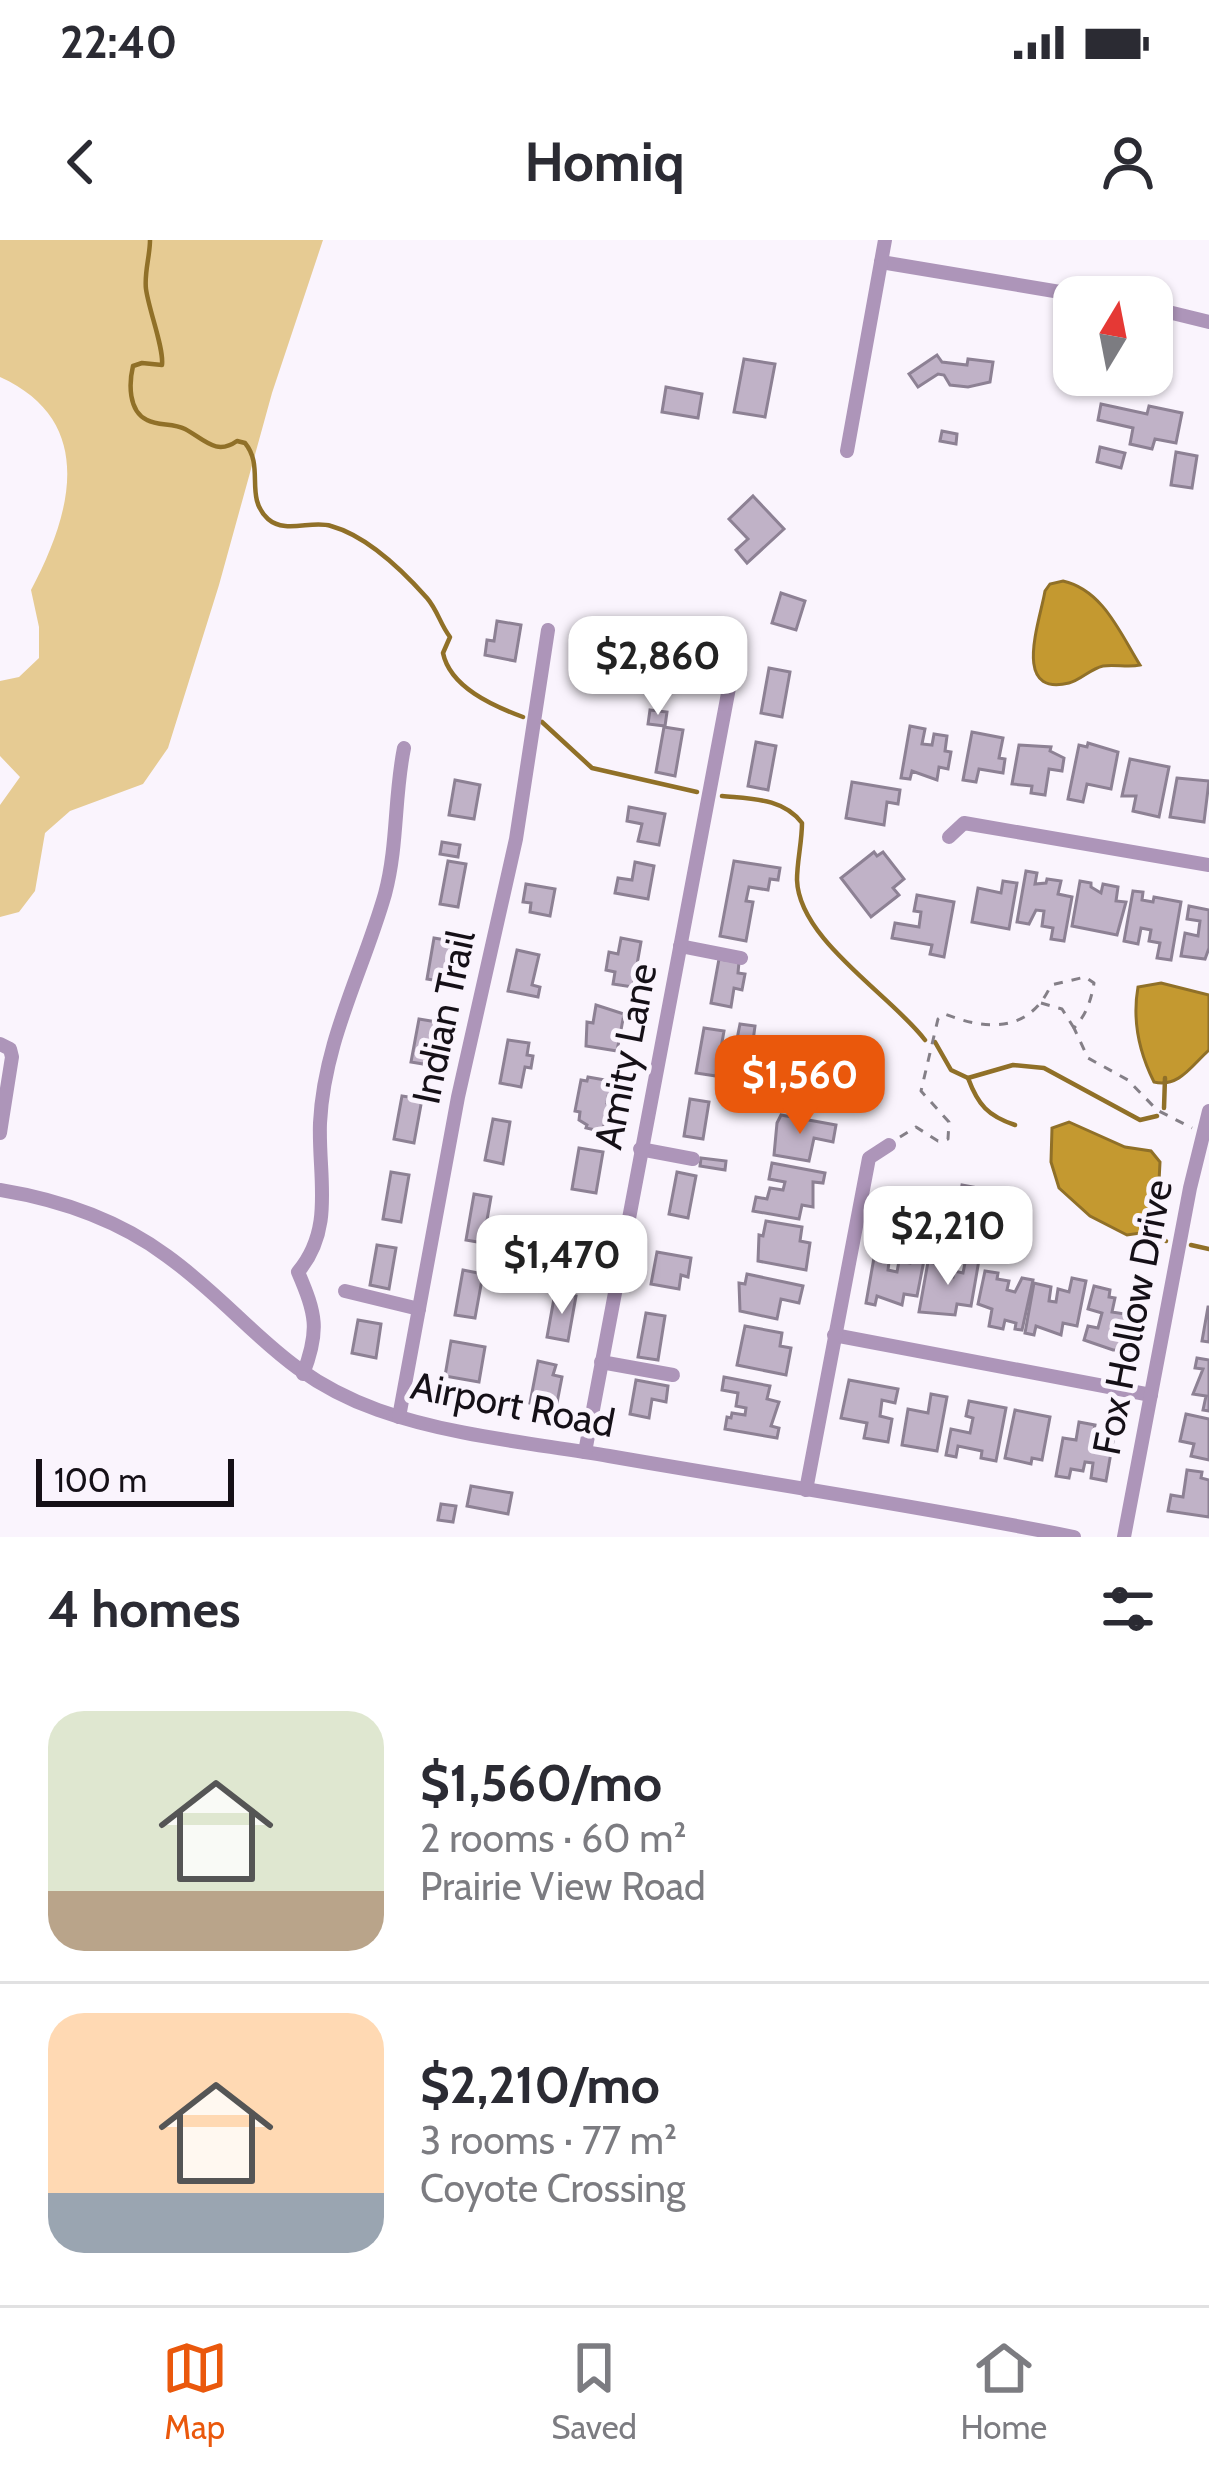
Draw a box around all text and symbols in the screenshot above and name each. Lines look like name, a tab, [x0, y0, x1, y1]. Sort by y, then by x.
text: 22:40	[60, 15, 177, 69]
icon: back	[48, 129, 114, 195]
text: Homiq	[524, 129, 685, 195]
icon: person	[1095, 129, 1161, 195]
north arrow	[1053, 276, 1173, 396]
map controls	[1053, 276, 1173, 396]
pin: $2,860	[560, 616, 756, 718]
text: $2,860	[595, 631, 721, 679]
street label: Indian Trail	[401, 926, 485, 1108]
street label: Amity Lane	[583, 959, 667, 1153]
pin: $1,560	[702, 1035, 898, 1137]
text: $1,560	[742, 1050, 858, 1098]
street label: Fox Hollow Drive	[1082, 1175, 1182, 1459]
pin: $2,210	[850, 1186, 1046, 1288]
text: $2,210	[891, 1201, 1005, 1249]
pin: $1,470	[464, 1215, 660, 1317]
text: $1,470	[503, 1230, 621, 1278]
street label: Airport Road	[407, 1361, 619, 1447]
scale bar	[36, 1453, 234, 1506]
text: 100 m	[54, 1460, 147, 1500]
icon: filters	[1095, 1576, 1161, 1642]
text: 4 homes	[48, 1578, 240, 1640]
text: $1,560/mo	[420, 1752, 662, 1814]
icon: home	[144, 1759, 288, 1903]
text: 2 rooms · 60 m²	[420, 1814, 686, 1862]
text: Prairie View Road	[420, 1862, 706, 1910]
text: $2,210/mo	[420, 2054, 660, 2116]
icon: home	[144, 2061, 288, 2205]
text: 3 rooms · 77 m²	[420, 2116, 677, 2164]
text: Coyote Crossing	[420, 2164, 686, 2212]
tab: Map	[162, 2335, 228, 2447]
tab: Saved	[551, 2335, 637, 2447]
tab: Home	[960, 2335, 1047, 2447]

